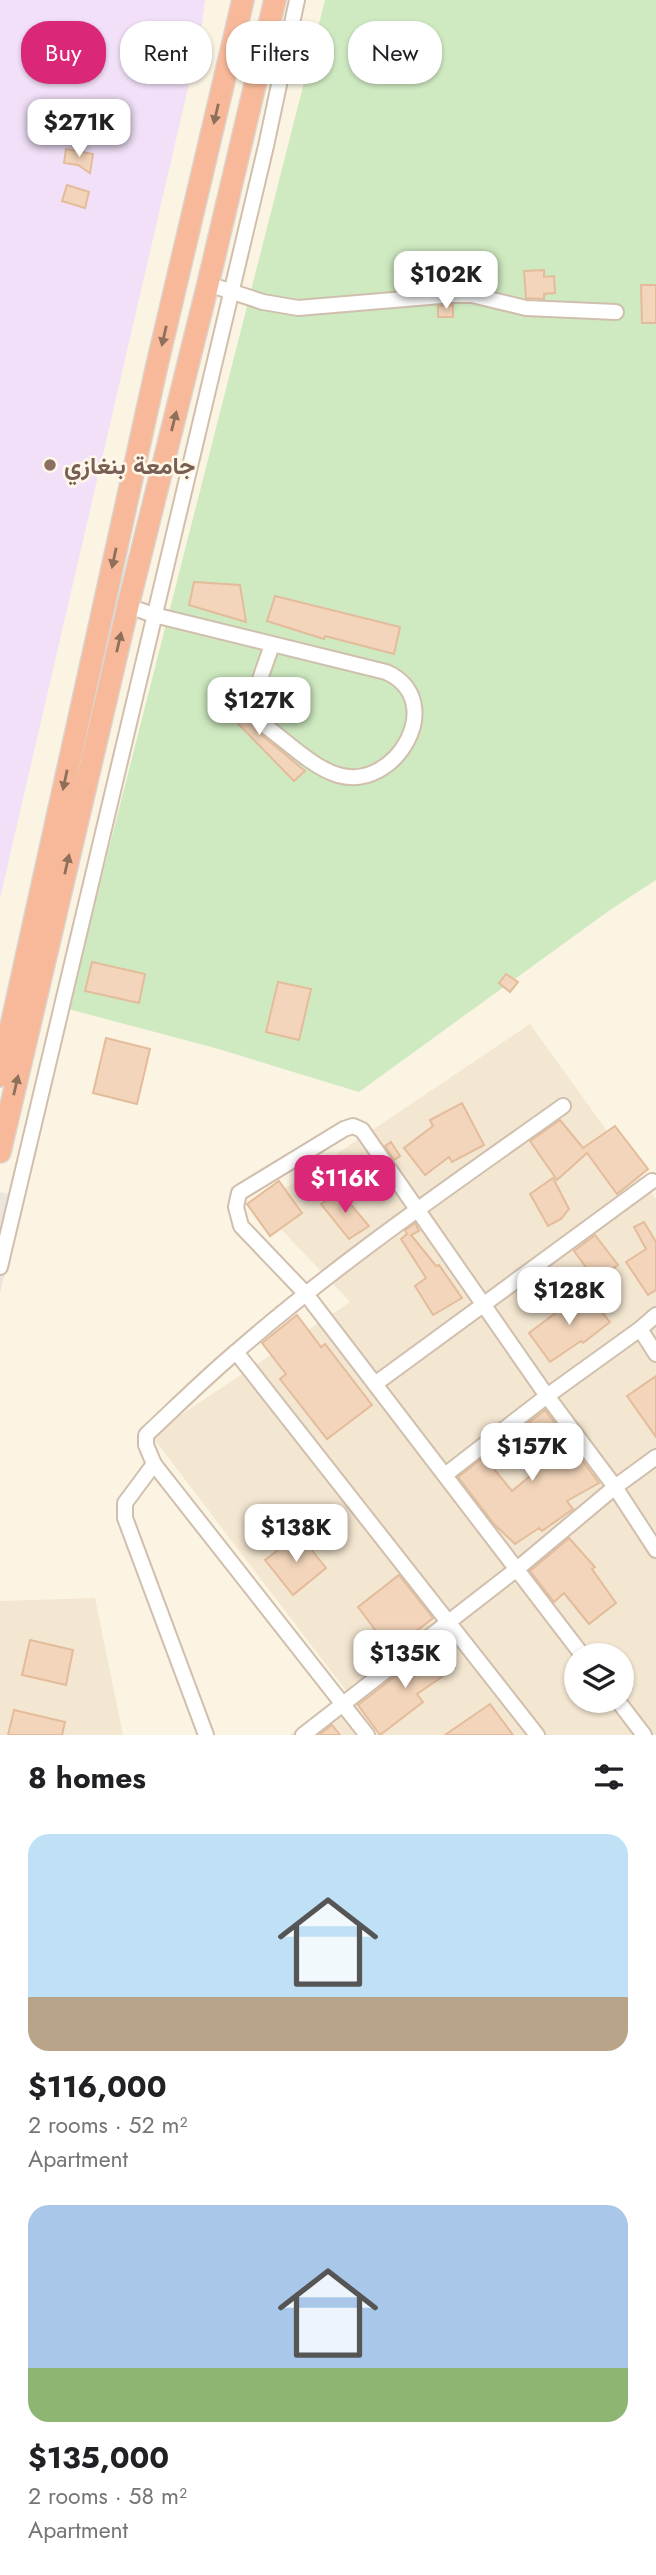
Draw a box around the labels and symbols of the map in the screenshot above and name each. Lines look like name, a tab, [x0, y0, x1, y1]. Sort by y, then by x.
pin: $271K	[30, 100, 128, 159]
one-way arrow	[210, 103, 221, 125]
pin: $102K	[397, 252, 495, 311]
one-way arrow	[158, 325, 169, 347]
one-way arrow	[169, 410, 180, 432]
place label: جامعة بنغازي	[64, 448, 195, 486]
marker: جامعة بنغازي	[42, 457, 58, 473]
one-way arrow	[109, 547, 120, 569]
one-way arrow	[114, 631, 125, 653]
pin: $127K	[210, 678, 308, 737]
one-way arrow	[60, 769, 71, 791]
one-way arrow	[62, 853, 73, 875]
one-way arrow	[10, 1074, 21, 1096]
pin: $116K	[296, 1156, 394, 1215]
pin: $128K	[520, 1268, 618, 1327]
pin: $157K	[483, 1424, 581, 1483]
pin: $138K	[247, 1504, 345, 1564]
pin: $135K	[356, 1630, 454, 1690]

